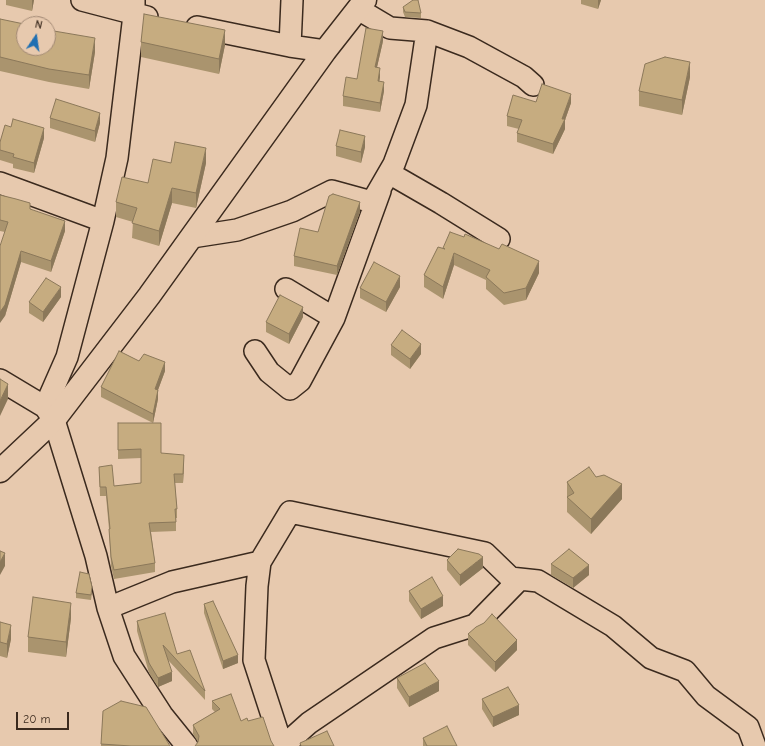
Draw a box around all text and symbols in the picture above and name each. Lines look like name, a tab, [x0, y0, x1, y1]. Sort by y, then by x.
north arrow	[16, 16, 56, 56]
text: N	[34, 18, 44, 32]
scale bar	[18, 704, 71, 730]
text: 20 m	[23, 712, 51, 726]

